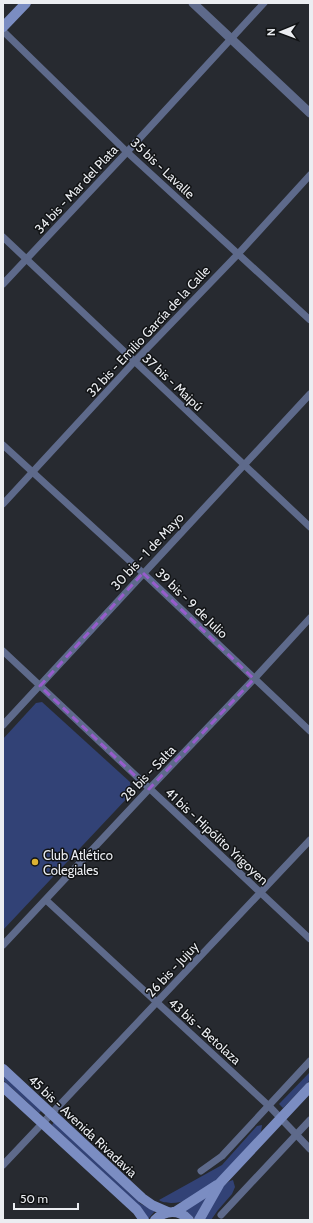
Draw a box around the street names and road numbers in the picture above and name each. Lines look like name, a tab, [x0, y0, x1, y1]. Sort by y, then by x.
street label: 35 bis - Lavalle	[128, 134, 199, 202]
street label: 34 bis - Mar del Plata	[31, 141, 122, 237]
street label: 32 bis - Emilio García de la Calle	[83, 262, 213, 400]
street label: 37 bis - Maipú	[139, 350, 207, 414]
street label: 30 bis - 1 de Mayo	[107, 509, 187, 593]
street label: 39 bis - 9 de Julio	[153, 565, 231, 641]
street label: 28 bis - Salta	[117, 741, 179, 804]
street label: 41 bis - Hipólito Yrigoyen	[162, 784, 272, 888]
street label: 26 bis - Jujuy	[142, 938, 203, 1001]
street label: 43 bis - Betolaza	[166, 994, 245, 1068]
street label: 45 bis - Avenida Rivadavia	[25, 1071, 141, 1181]

